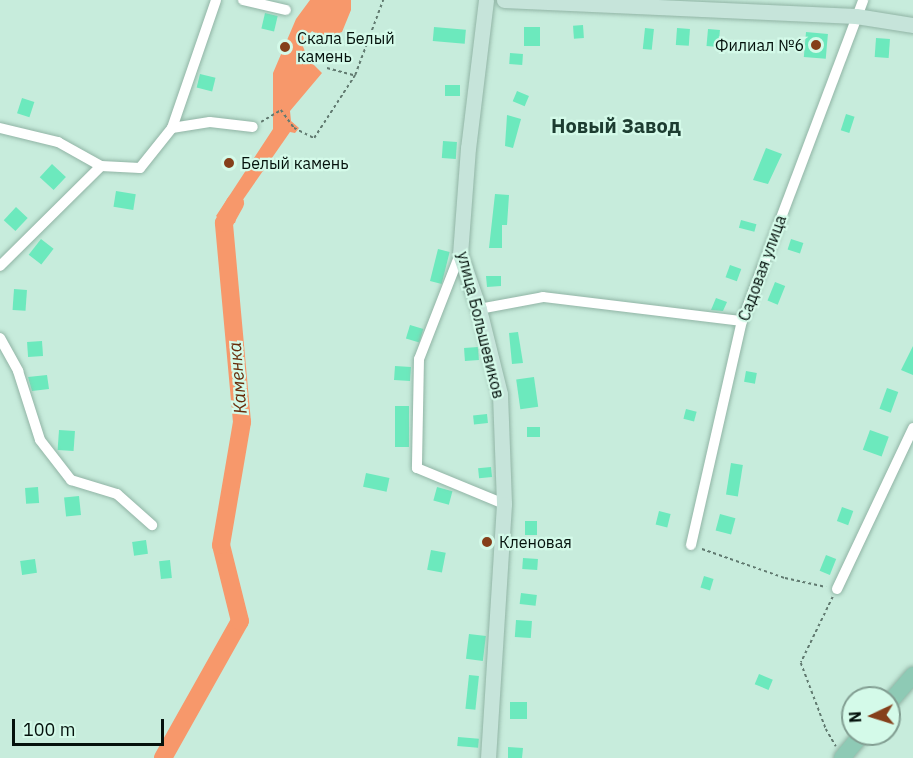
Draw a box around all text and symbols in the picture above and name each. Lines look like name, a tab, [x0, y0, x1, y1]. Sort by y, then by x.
place label: Скала Белый камень	[297, 28, 395, 66]
place label: Филиал №6	[715, 35, 804, 55]
marker: Филиал №6	[809, 38, 823, 52]
marker: Скала Белый камень	[278, 40, 292, 54]
district label: Новый Завод	[551, 113, 681, 137]
place label: Белый камень	[241, 153, 349, 173]
marker: Белый камень	[222, 156, 236, 170]
street label: Садовая улица	[734, 212, 790, 324]
street label: улица Большевиков	[453, 249, 509, 401]
water label: Каменка	[224, 341, 252, 415]
place label: Кленовая	[499, 532, 572, 552]
marker: Кленовая	[480, 535, 494, 549]
north arrow	[841, 686, 901, 746]
scale bar	[15, 707, 166, 745]
text: N	[845, 711, 865, 724]
text: 100 m	[23, 718, 75, 741]

